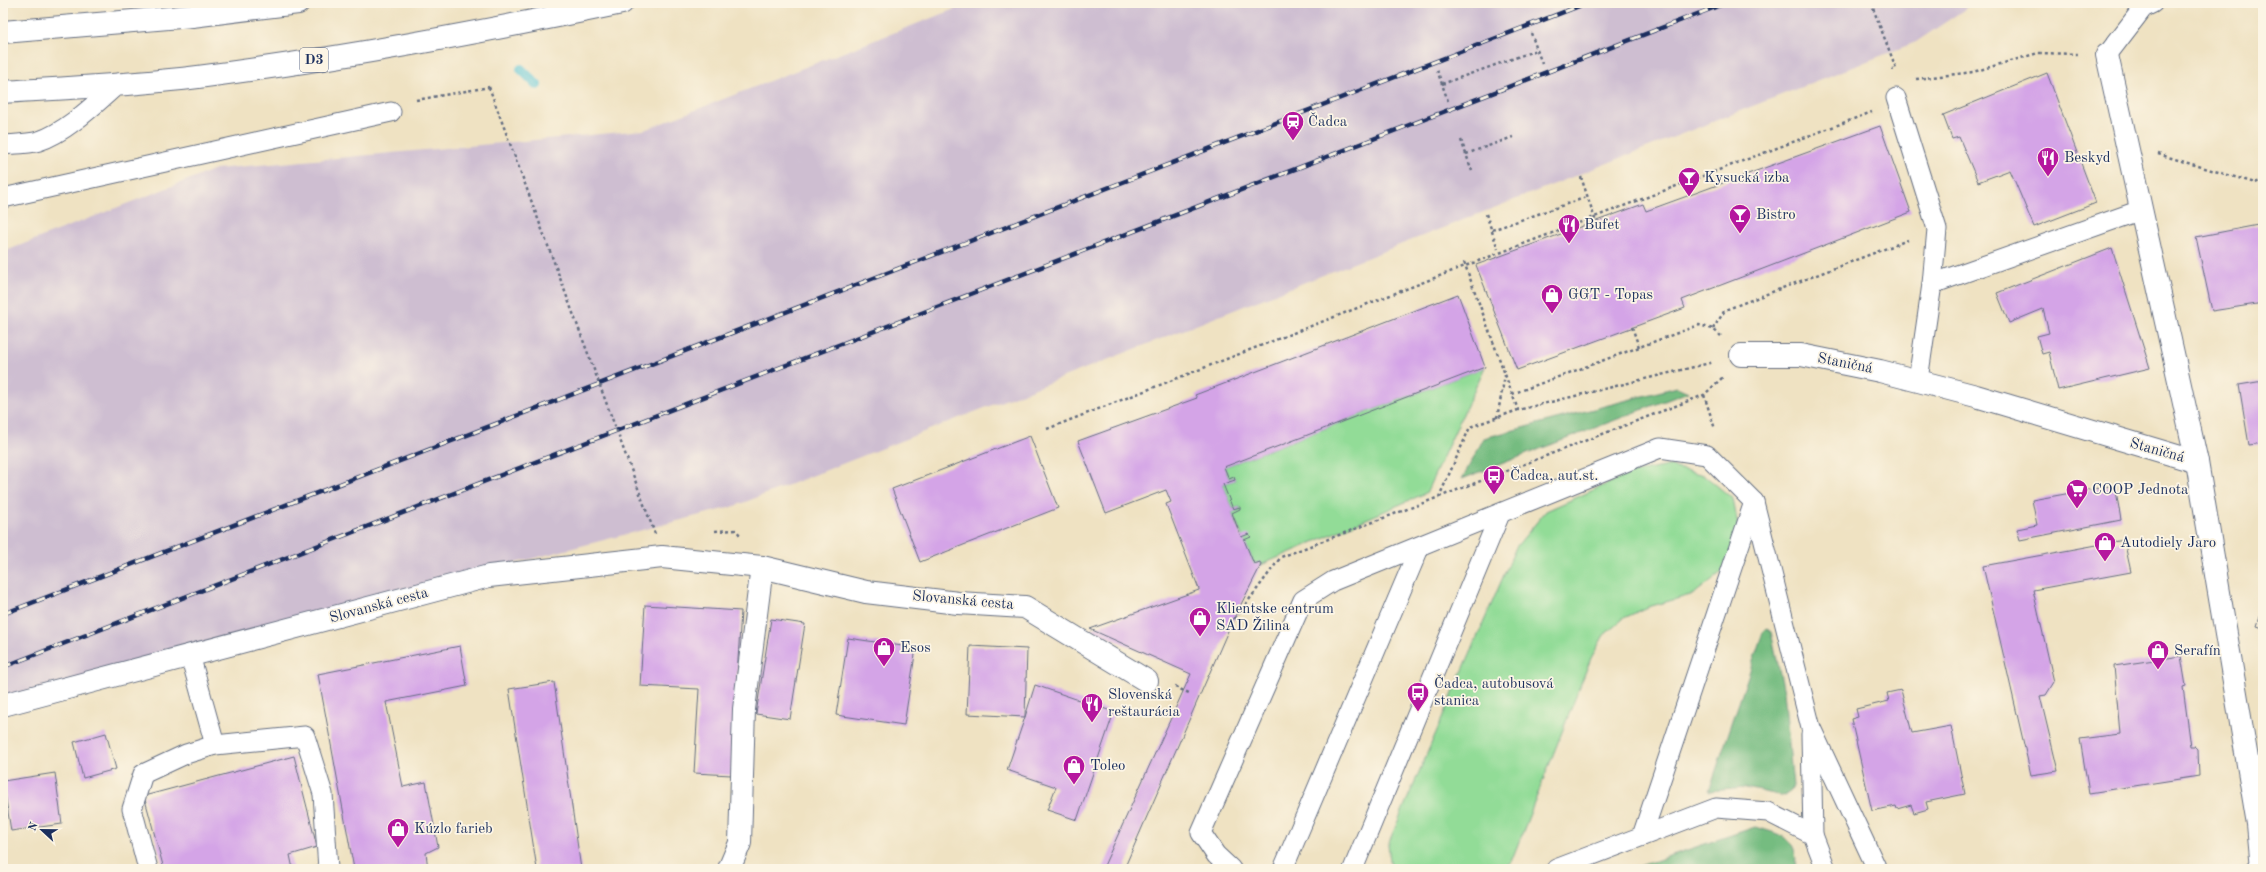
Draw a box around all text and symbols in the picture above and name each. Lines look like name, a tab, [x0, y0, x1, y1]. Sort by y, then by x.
road number: D3	[300, 48, 328, 72]
station icon: Čadca	[1280, 109, 1306, 142]
place label: Čadca	[1308, 112, 1348, 130]
restaurant icon: Beskyd	[2035, 145, 2061, 178]
place label: Beskyd	[2064, 151, 2111, 166]
bar icon: Kysucká izba	[1676, 165, 1702, 198]
place label: Kysucká izba	[1704, 171, 1790, 186]
bar icon: Bistro	[1727, 202, 1753, 235]
place label: Bistro	[1756, 208, 1796, 223]
restaurant icon: Bufet	[1556, 212, 1582, 245]
place label: Bufet	[1584, 218, 1619, 233]
shop icon: GGT - Topas	[1539, 282, 1565, 315]
place label: GGT - Topas	[1568, 288, 1653, 303]
street label: Staničná	[1816, 351, 1875, 377]
street label: Staničná	[2128, 436, 2187, 466]
bus stop icon: Čadca, aut.st.	[1481, 463, 1507, 496]
place label: Čadca, aut.st.	[1510, 466, 1598, 484]
supermarket icon: COOP Jednota	[2064, 477, 2090, 510]
place label: COOP Jednota	[2092, 483, 2189, 498]
shop icon: Autodiely Jaro	[2092, 530, 2118, 563]
place label: Autodiely Jaro	[2120, 536, 2216, 551]
street label: Slovanská cesta	[328, 585, 431, 626]
street label: Slovanská cesta	[912, 589, 1015, 613]
place label: Klientske centrum SAD Žilina	[1216, 602, 1334, 634]
shop icon: Klientske centrum SAD Žilina	[1187, 605, 1213, 638]
shop icon: Esos	[871, 635, 897, 668]
shop icon: Serafín	[2145, 638, 2171, 671]
place label: Esos	[900, 641, 931, 656]
place label: Serafín	[2174, 644, 2221, 659]
place label: Čadca, autobusová stanica	[1434, 674, 1554, 709]
bus stop icon: Čadca, autobusová stanica	[1405, 680, 1431, 713]
place label: Slovenská reštaurácia	[1108, 688, 1180, 720]
restaurant icon: Slovenská reštaurácia	[1079, 691, 1105, 724]
shop icon: Toleo	[1061, 753, 1087, 786]
place label: Toleo	[1090, 759, 1126, 774]
north arrow	[22, 810, 62, 850]
shop icon: Kúzlo farieb	[385, 816, 411, 849]
text: N	[27, 820, 41, 833]
place label: Kúzlo farieb	[414, 822, 493, 837]

